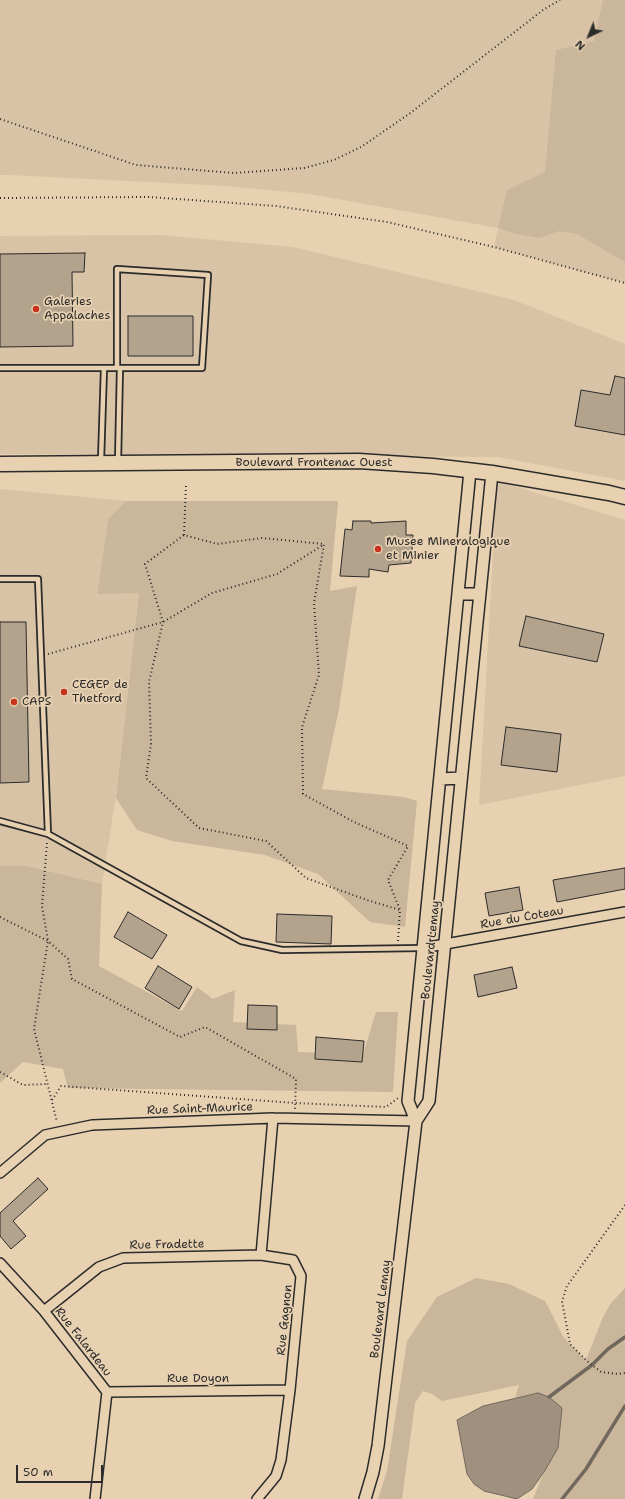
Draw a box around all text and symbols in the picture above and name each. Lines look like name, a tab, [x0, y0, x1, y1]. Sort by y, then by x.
north arrow	[569, 16, 609, 56]
text: N	[572, 37, 589, 54]
place label: Galeries Appalaches	[44, 295, 110, 323]
marker: Galeries Appalaches	[31, 304, 41, 314]
street label: Boulevard Frontenac Ouest	[236, 456, 392, 470]
place label: Musee Mineralogique et Minier	[386, 535, 510, 563]
marker: Musee Mineralogique et Minier	[373, 544, 383, 554]
place label: CEGEP de Thetford	[72, 678, 128, 706]
marker: CEGEP de Thetford	[59, 687, 69, 697]
place label: CAPS	[22, 695, 51, 709]
marker: CAPS	[9, 697, 19, 707]
street label: Boulevard Lemay	[419, 900, 443, 1000]
street label: Rue du Coteau	[479, 904, 565, 932]
street label: Rue Saint-Maurice	[147, 1100, 253, 1118]
street label: Rue Fradette	[129, 1237, 205, 1253]
street label: Boulevard Lemay	[368, 1259, 394, 1359]
street label: Rue Gagnon	[274, 1284, 296, 1356]
street label: Rue Falardeau	[52, 1305, 114, 1379]
street label: Rue Doyon	[167, 1372, 229, 1386]
scale bar	[18, 1457, 105, 1483]
text: 50 m	[23, 1464, 53, 1480]

